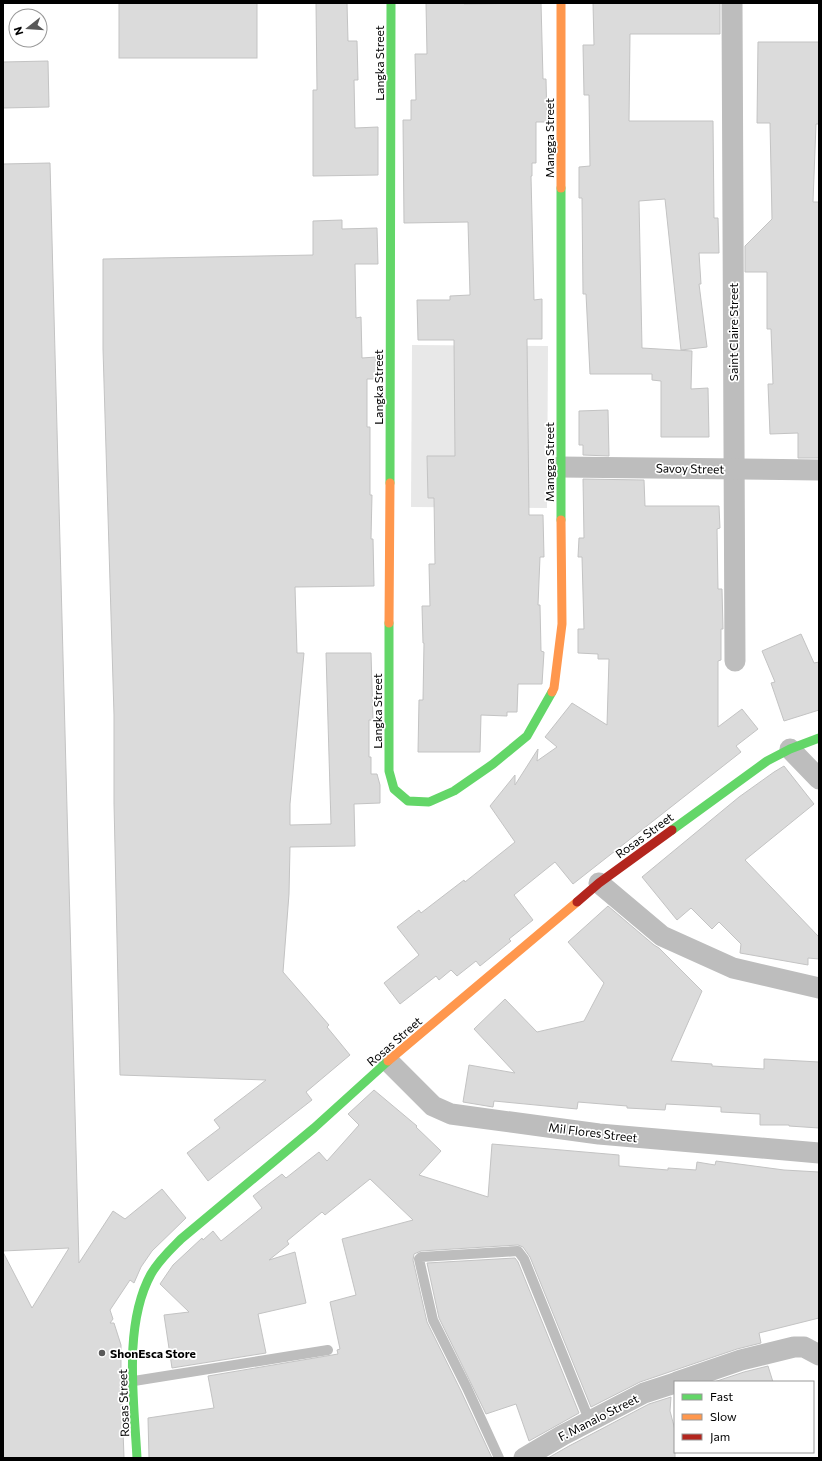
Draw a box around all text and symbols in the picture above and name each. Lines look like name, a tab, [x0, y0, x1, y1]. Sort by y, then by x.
north arrow	[8, 8, 48, 48]
text: N	[11, 25, 25, 37]
street label: Langka Street	[372, 25, 386, 101]
street label: Mangga Street	[542, 98, 556, 178]
street label: Saint Claire Street	[726, 283, 740, 381]
street label: Langka Street	[371, 349, 385, 425]
street label: Mangga Street	[542, 422, 556, 502]
street label: Savoy Street	[656, 460, 724, 476]
street label: Langka Street	[370, 673, 384, 749]
street label: Rosas Street	[612, 809, 676, 861]
street label: Rosas Street	[364, 1013, 424, 1069]
street label: Mil Flores Street	[548, 1120, 638, 1144]
place label: ShonEsca Store	[110, 1346, 196, 1360]
marker: ShonEsca Store	[97, 1348, 107, 1358]
street label: Rosas Street	[115, 1369, 131, 1437]
legend	[674, 1381, 814, 1453]
text: Fast	[710, 1389, 733, 1403]
street label: F. Manalo Street	[556, 1391, 641, 1443]
text: Slow	[710, 1409, 737, 1423]
text: Jam	[710, 1429, 730, 1444]

